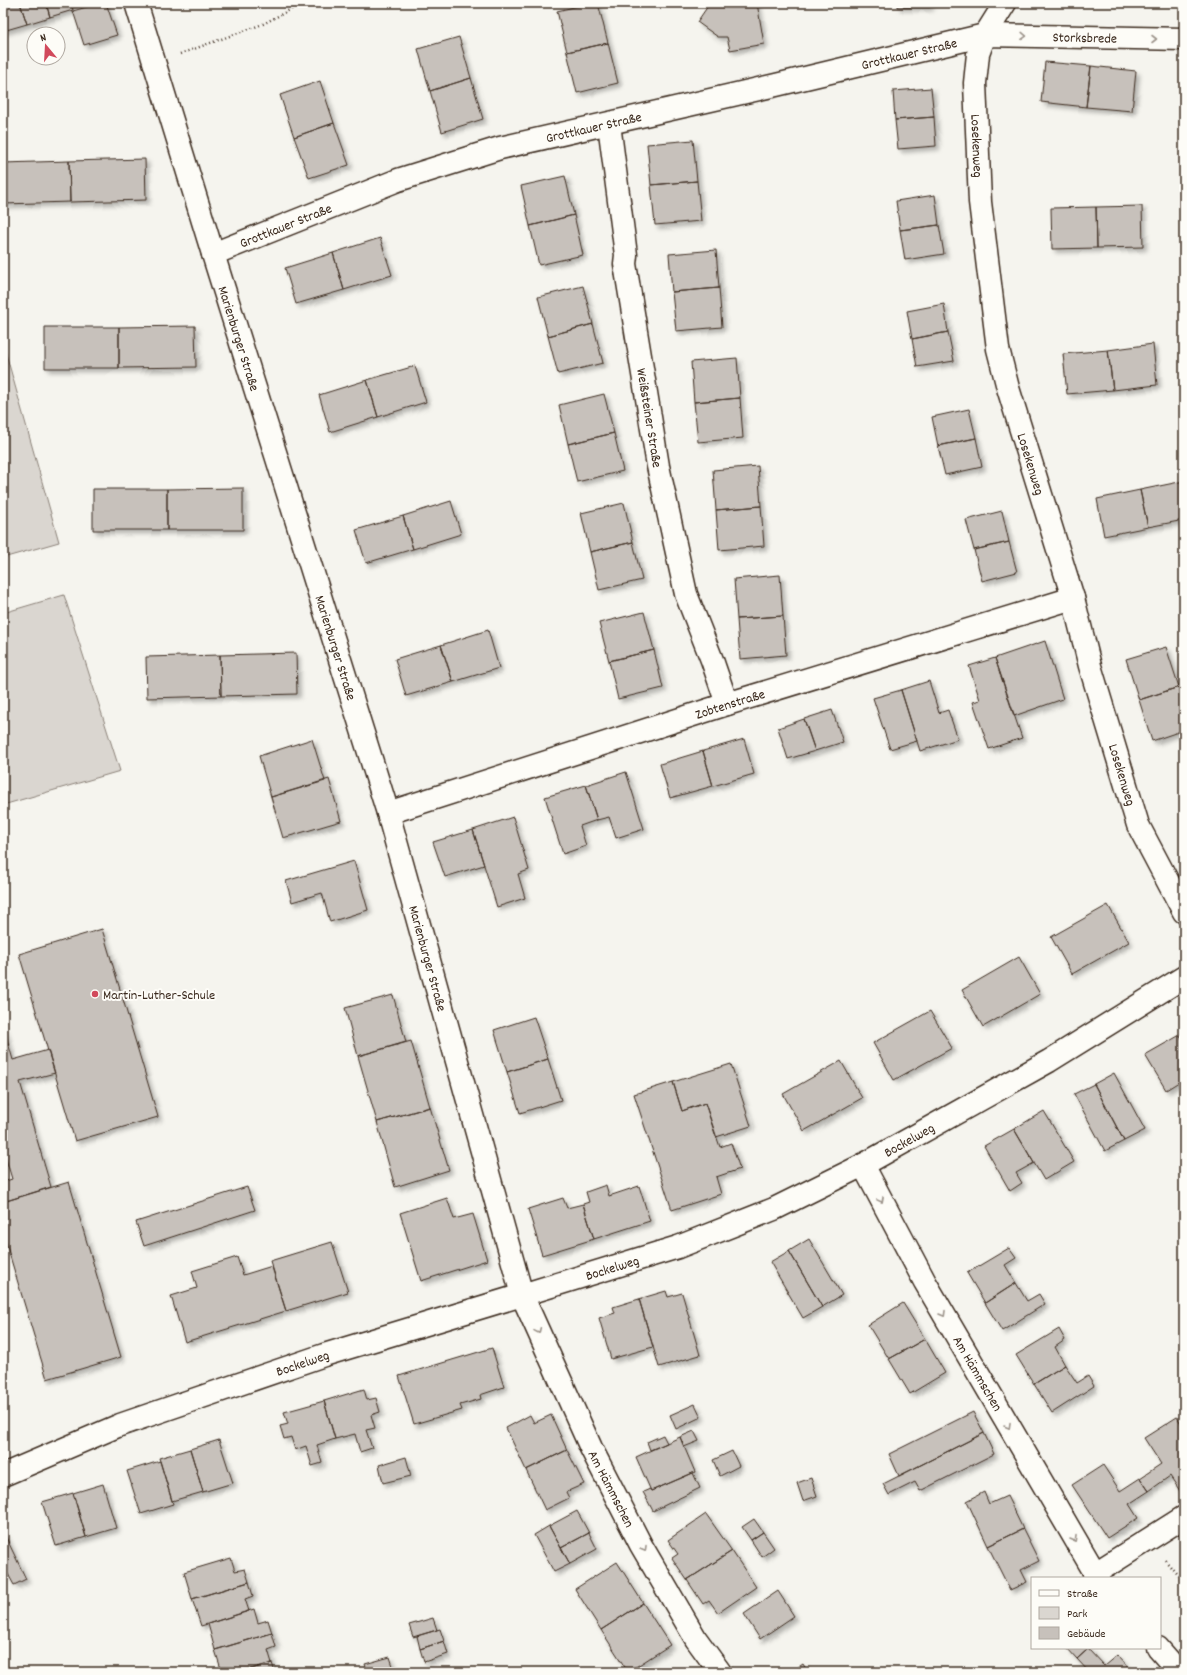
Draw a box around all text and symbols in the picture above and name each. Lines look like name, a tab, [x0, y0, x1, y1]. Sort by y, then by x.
north arrow	[26, 26, 66, 66]
street label: Storksbrede	[1052, 28, 1117, 50]
text: N	[38, 30, 49, 47]
one-way arrow	[1021, 32, 1027, 40]
street label: Grottkauer Straße	[860, 34, 959, 76]
one-way arrow	[1151, 35, 1157, 43]
street label: Grottkauer Straße	[544, 108, 644, 149]
street label: Losekenweg	[964, 114, 987, 178]
street label: Grottkauer Straße	[237, 199, 335, 254]
street label: Marienburger Straße	[212, 284, 263, 394]
street label: Weißsteiner Straße	[630, 367, 666, 469]
street label: Losekenweg	[1011, 431, 1049, 498]
street label: Marienburger Straße	[308, 593, 360, 703]
street label: Zobtenstraße	[693, 685, 768, 726]
street label: Losekenweg	[1102, 742, 1140, 809]
street label: Marienburger Straße	[402, 903, 451, 1014]
place label: Martin-Luther-Schule	[103, 986, 215, 1006]
marker: Martin-Luther-Schule	[90, 989, 100, 999]
street label: Bockelweg	[881, 1119, 939, 1163]
one-way arrow	[876, 1195, 883, 1203]
street label: Bockelweg	[583, 1252, 642, 1287]
one-way arrow	[938, 1310, 945, 1317]
one-way arrow	[534, 1327, 542, 1334]
street label: Am Hämmschen	[947, 1333, 1007, 1416]
street label: Bockelweg	[274, 1346, 332, 1383]
one-way arrow	[1004, 1422, 1011, 1429]
street label: Am Hämmschen	[582, 1447, 638, 1532]
one-way arrow	[1069, 1535, 1076, 1542]
one-way arrow	[639, 1545, 646, 1552]
legend	[1031, 1577, 1161, 1649]
text: Straße	[1067, 1586, 1098, 1603]
text: Park	[1067, 1606, 1088, 1623]
text: Gebäude	[1067, 1626, 1106, 1643]

